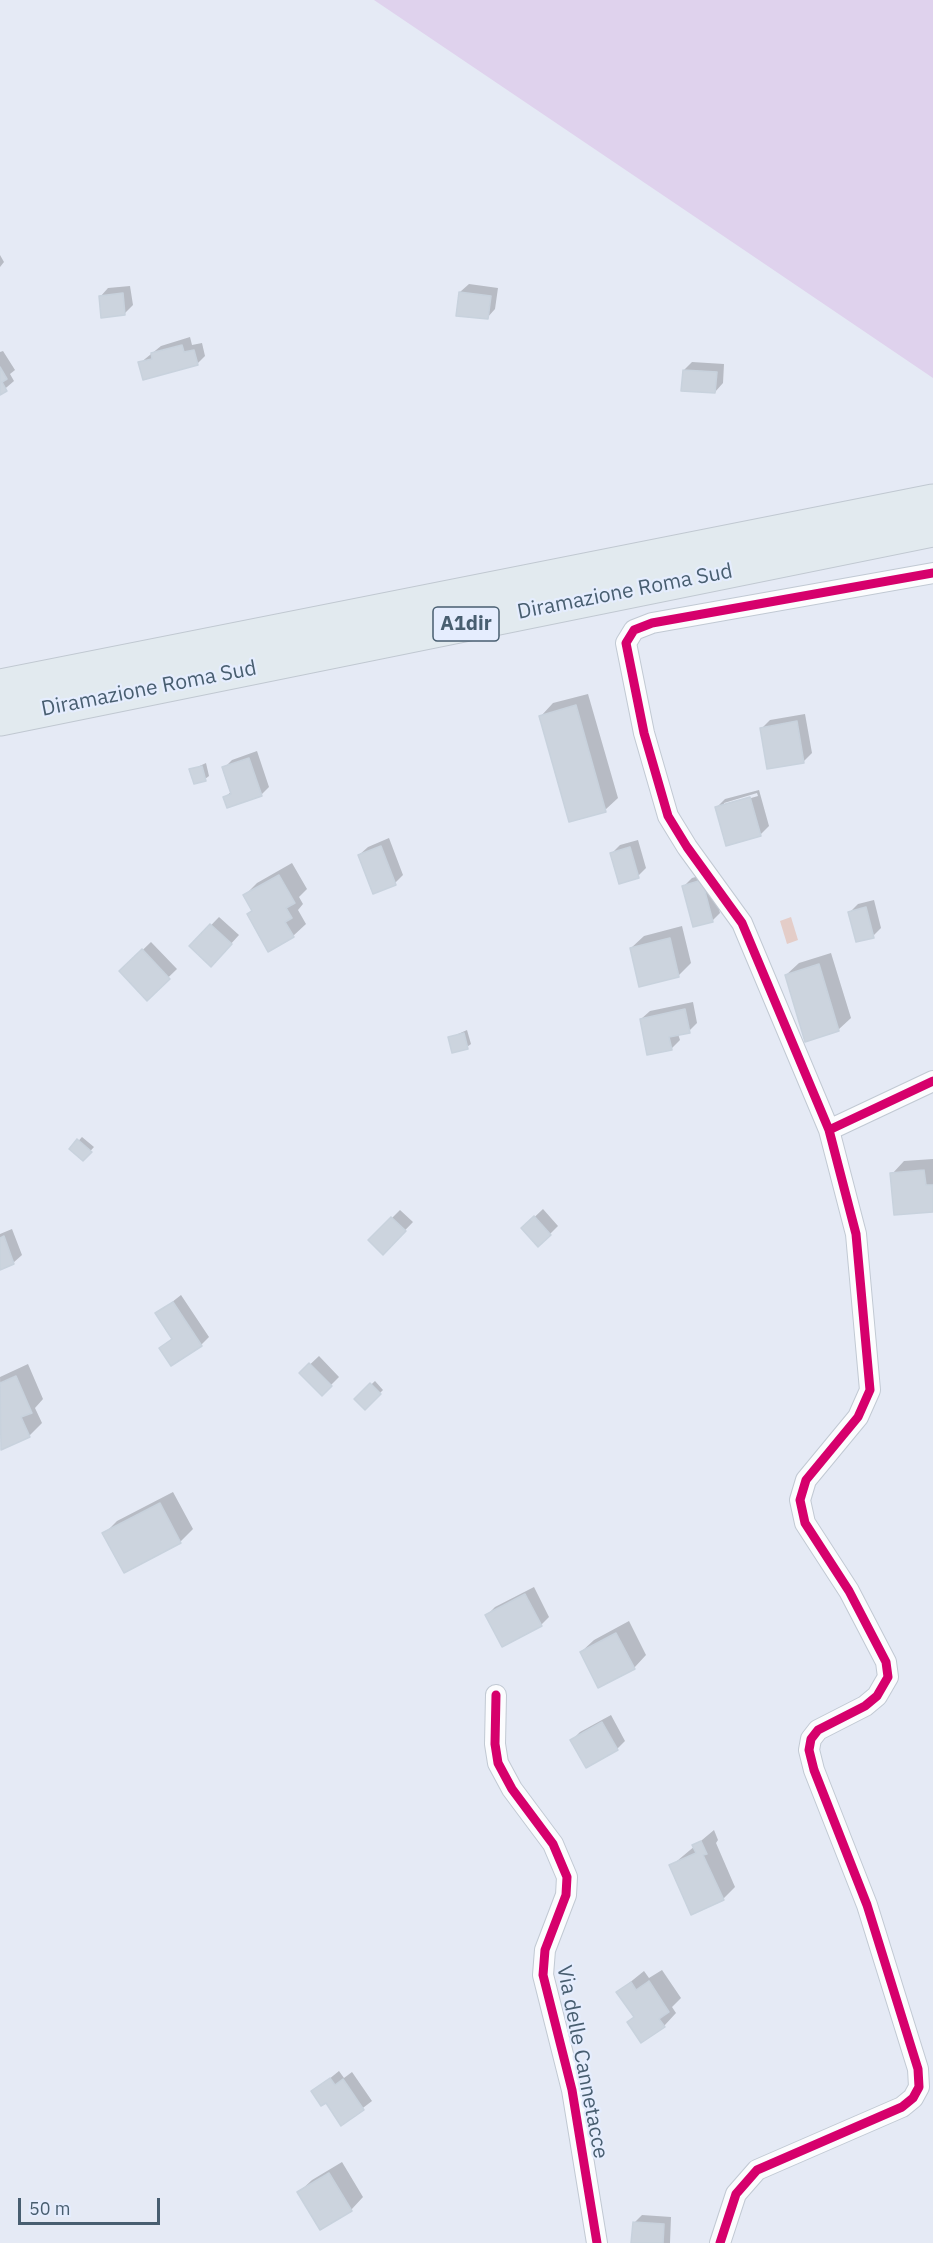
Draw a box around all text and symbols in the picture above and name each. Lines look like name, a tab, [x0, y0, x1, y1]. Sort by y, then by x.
street label: Diramazione Roma Sud	[515, 559, 735, 625]
road number: A1dir	[433, 607, 499, 641]
street label: Diramazione Roma Sud	[39, 656, 259, 722]
street label: Via delle Cannetacce	[551, 1963, 613, 2161]
scale bar	[21, 2186, 164, 2224]
text: 50 m	[29, 2197, 71, 2220]

